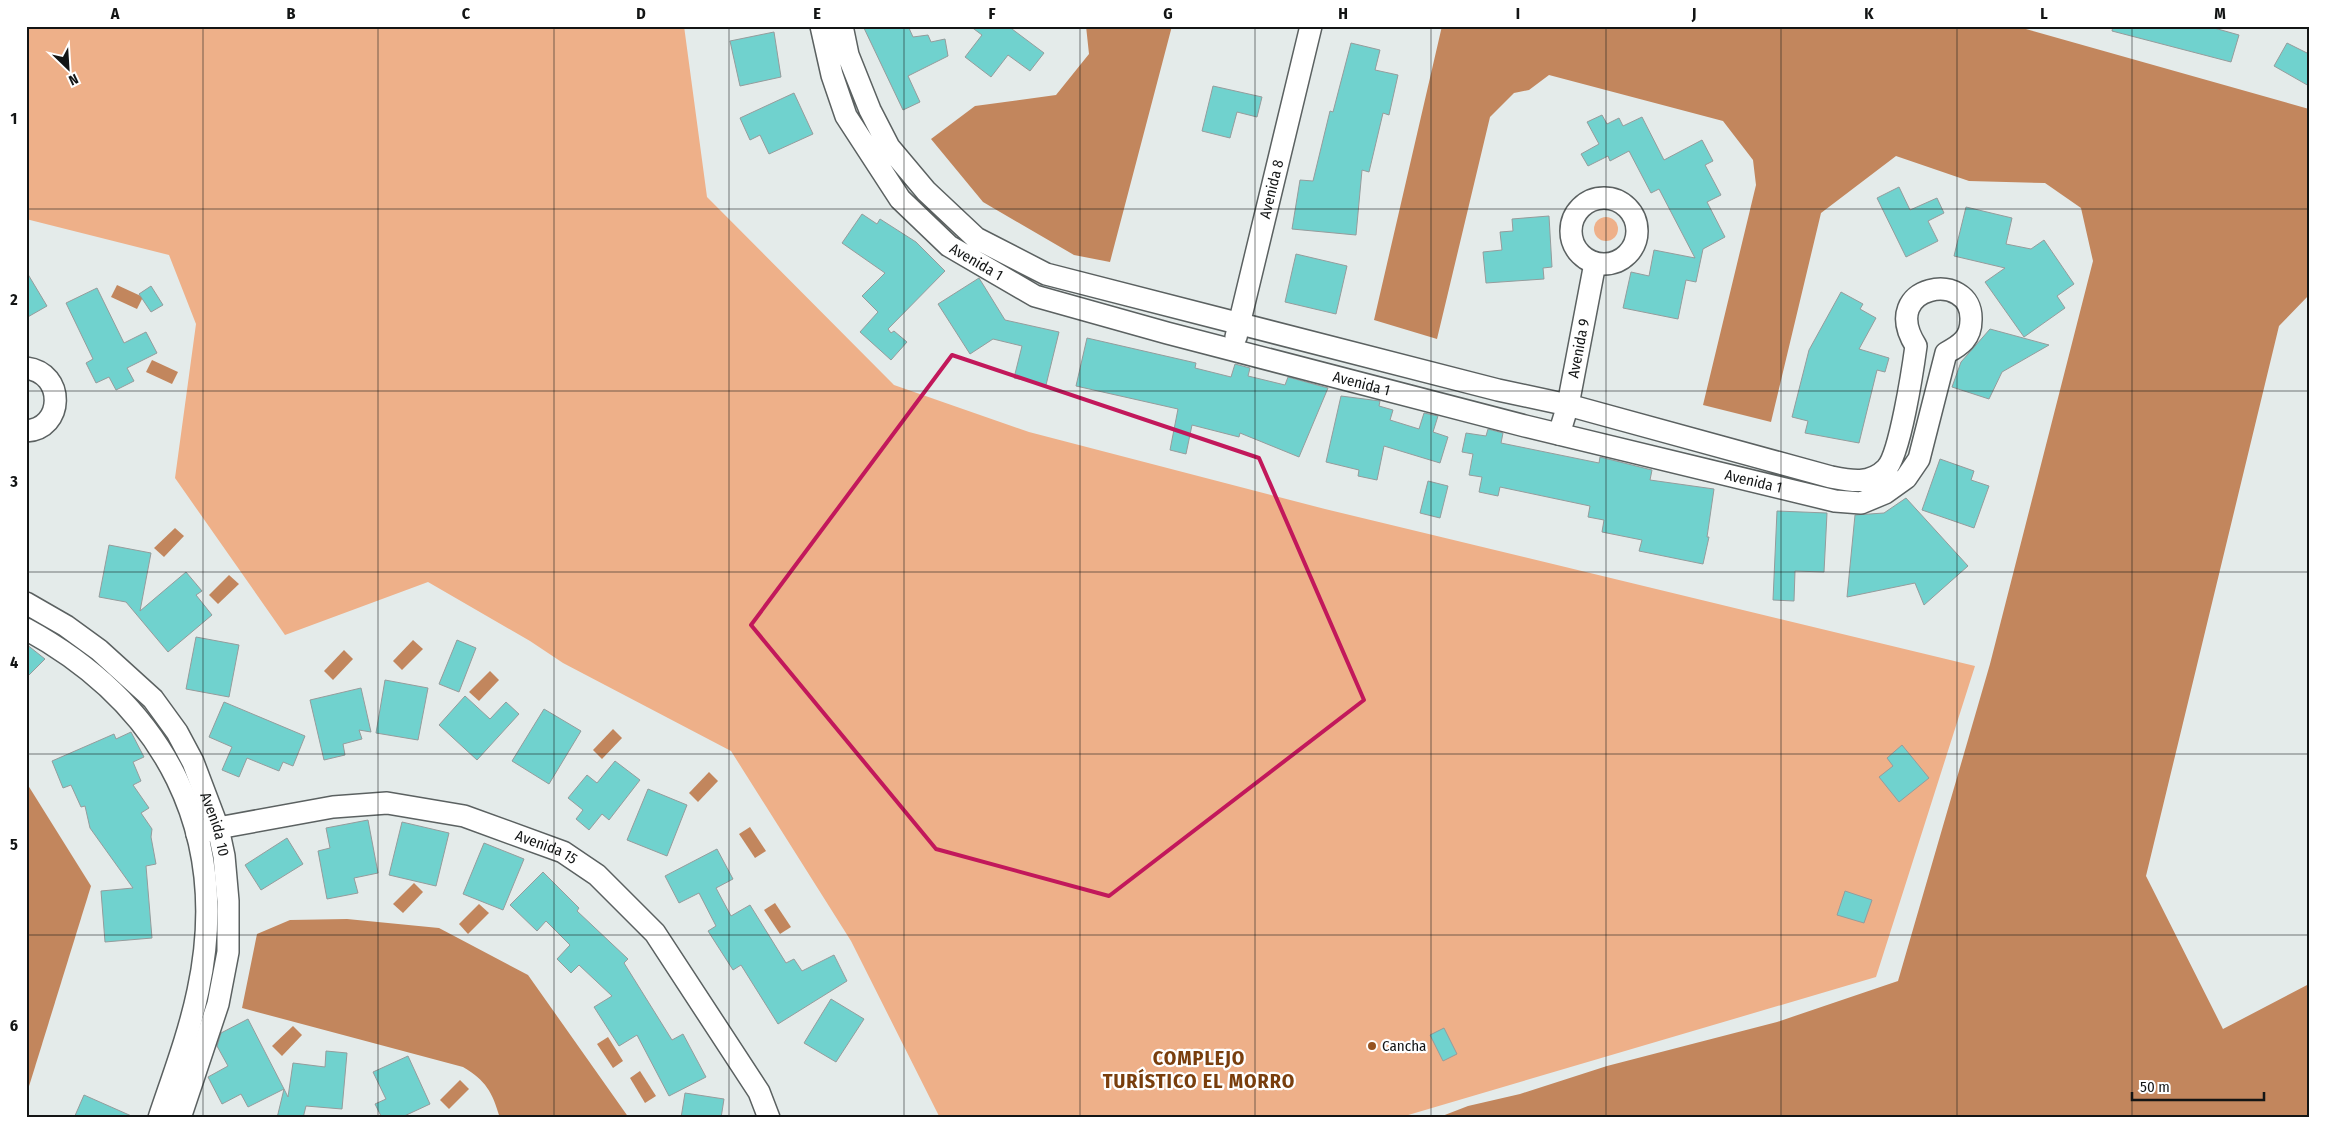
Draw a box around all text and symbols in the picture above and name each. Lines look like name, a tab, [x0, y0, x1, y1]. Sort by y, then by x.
text: A	[110, 4, 120, 23]
text: B	[287, 4, 296, 23]
text: C	[462, 4, 471, 23]
text: D	[636, 4, 646, 23]
text: E	[813, 4, 821, 23]
text: F	[988, 4, 996, 23]
text: G	[1163, 4, 1173, 23]
text: H	[1338, 4, 1348, 23]
text: I	[1516, 4, 1520, 23]
text: J	[1691, 4, 1696, 23]
text: K	[1864, 4, 1874, 23]
text: L	[2040, 4, 2048, 23]
text: M	[2214, 4, 2226, 23]
north arrow	[42, 42, 92, 92]
text: N	[66, 70, 81, 89]
text: 1	[11, 109, 17, 128]
street label: Avenida 8	[1256, 158, 1287, 221]
street label: Avenida 1	[946, 239, 1006, 284]
text: 2	[9, 290, 18, 309]
street label: Avenida 9	[1564, 317, 1593, 379]
street label: Avenida 1	[1331, 367, 1392, 400]
street label: Avenida 1	[1723, 466, 1784, 497]
text: 3	[9, 472, 18, 491]
text: 4	[10, 653, 18, 672]
street label: Avenida 10	[196, 790, 233, 858]
street label: Avenida 15	[513, 826, 581, 868]
text: 5	[10, 835, 18, 854]
text: 6	[10, 1016, 18, 1035]
place label: Cancha	[1382, 1037, 1426, 1055]
marker: Cancha	[1366, 1040, 1378, 1052]
district label: COMPLEJO TURÍSTICO EL MORRO	[1103, 1046, 1295, 1093]
scale bar	[2132, 1069, 2265, 1101]
text: 50 m	[2140, 1078, 2170, 1096]

